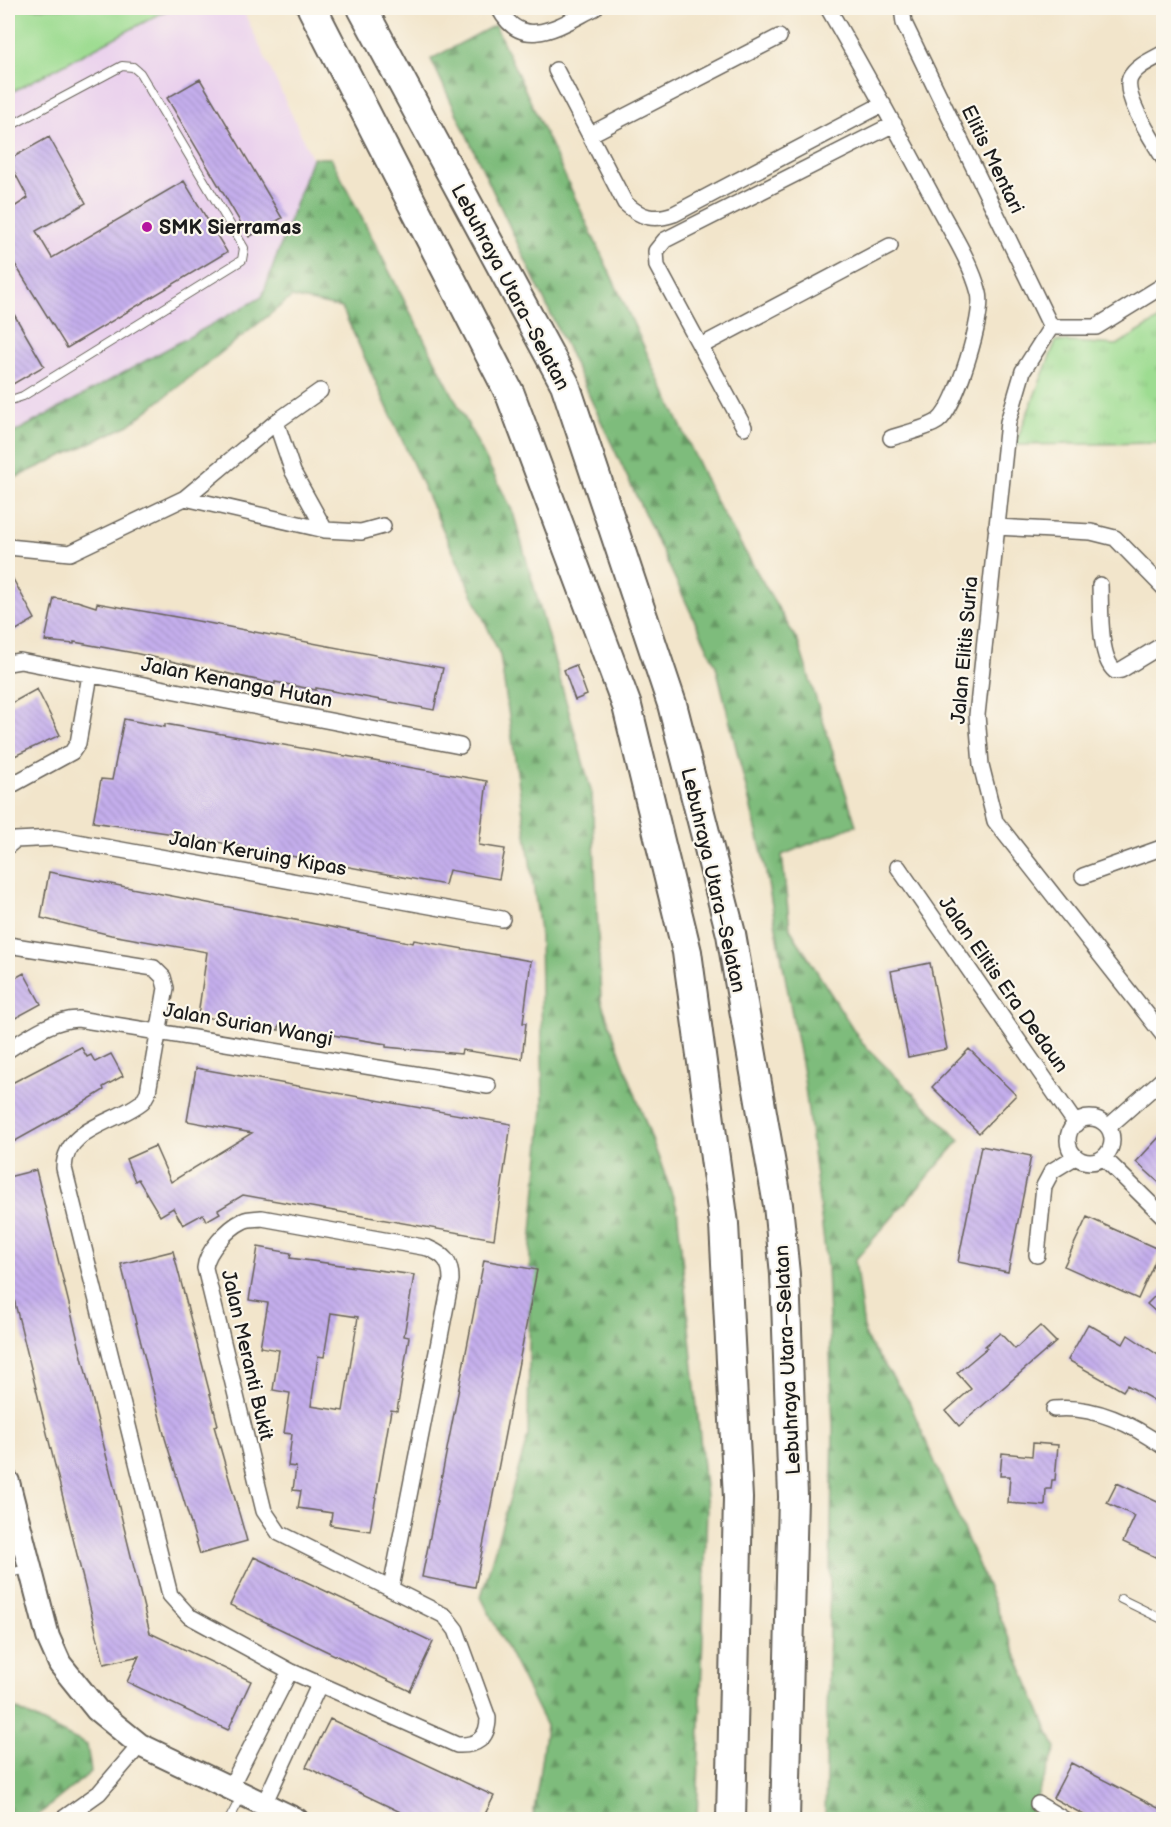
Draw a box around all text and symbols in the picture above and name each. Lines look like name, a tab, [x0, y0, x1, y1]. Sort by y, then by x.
street label: Elitis Mentari	[956, 101, 1029, 218]
street label: Lebuhraya Utara–Selatan	[446, 180, 575, 395]
place label: SMK Sierramas	[159, 216, 301, 240]
marker: SMK Sierramas	[140, 220, 154, 234]
street label: Jalan Elitis Suria	[947, 575, 983, 725]
street label: Jalan Kenanga Hutan	[139, 653, 334, 713]
street label: Lebuhraya Utara–Selatan	[675, 765, 751, 995]
street label: Jalan Keruing Kipas	[167, 827, 349, 881]
street label: Jalan Elitis Era Dedaun	[933, 892, 1073, 1078]
street label: Jalan Surian Wangi	[161, 998, 334, 1052]
street label: Lebuhraya Utara–Selatan	[770, 1245, 806, 1475]
street label: Jalan Meranti Bukit	[216, 1268, 278, 1443]

